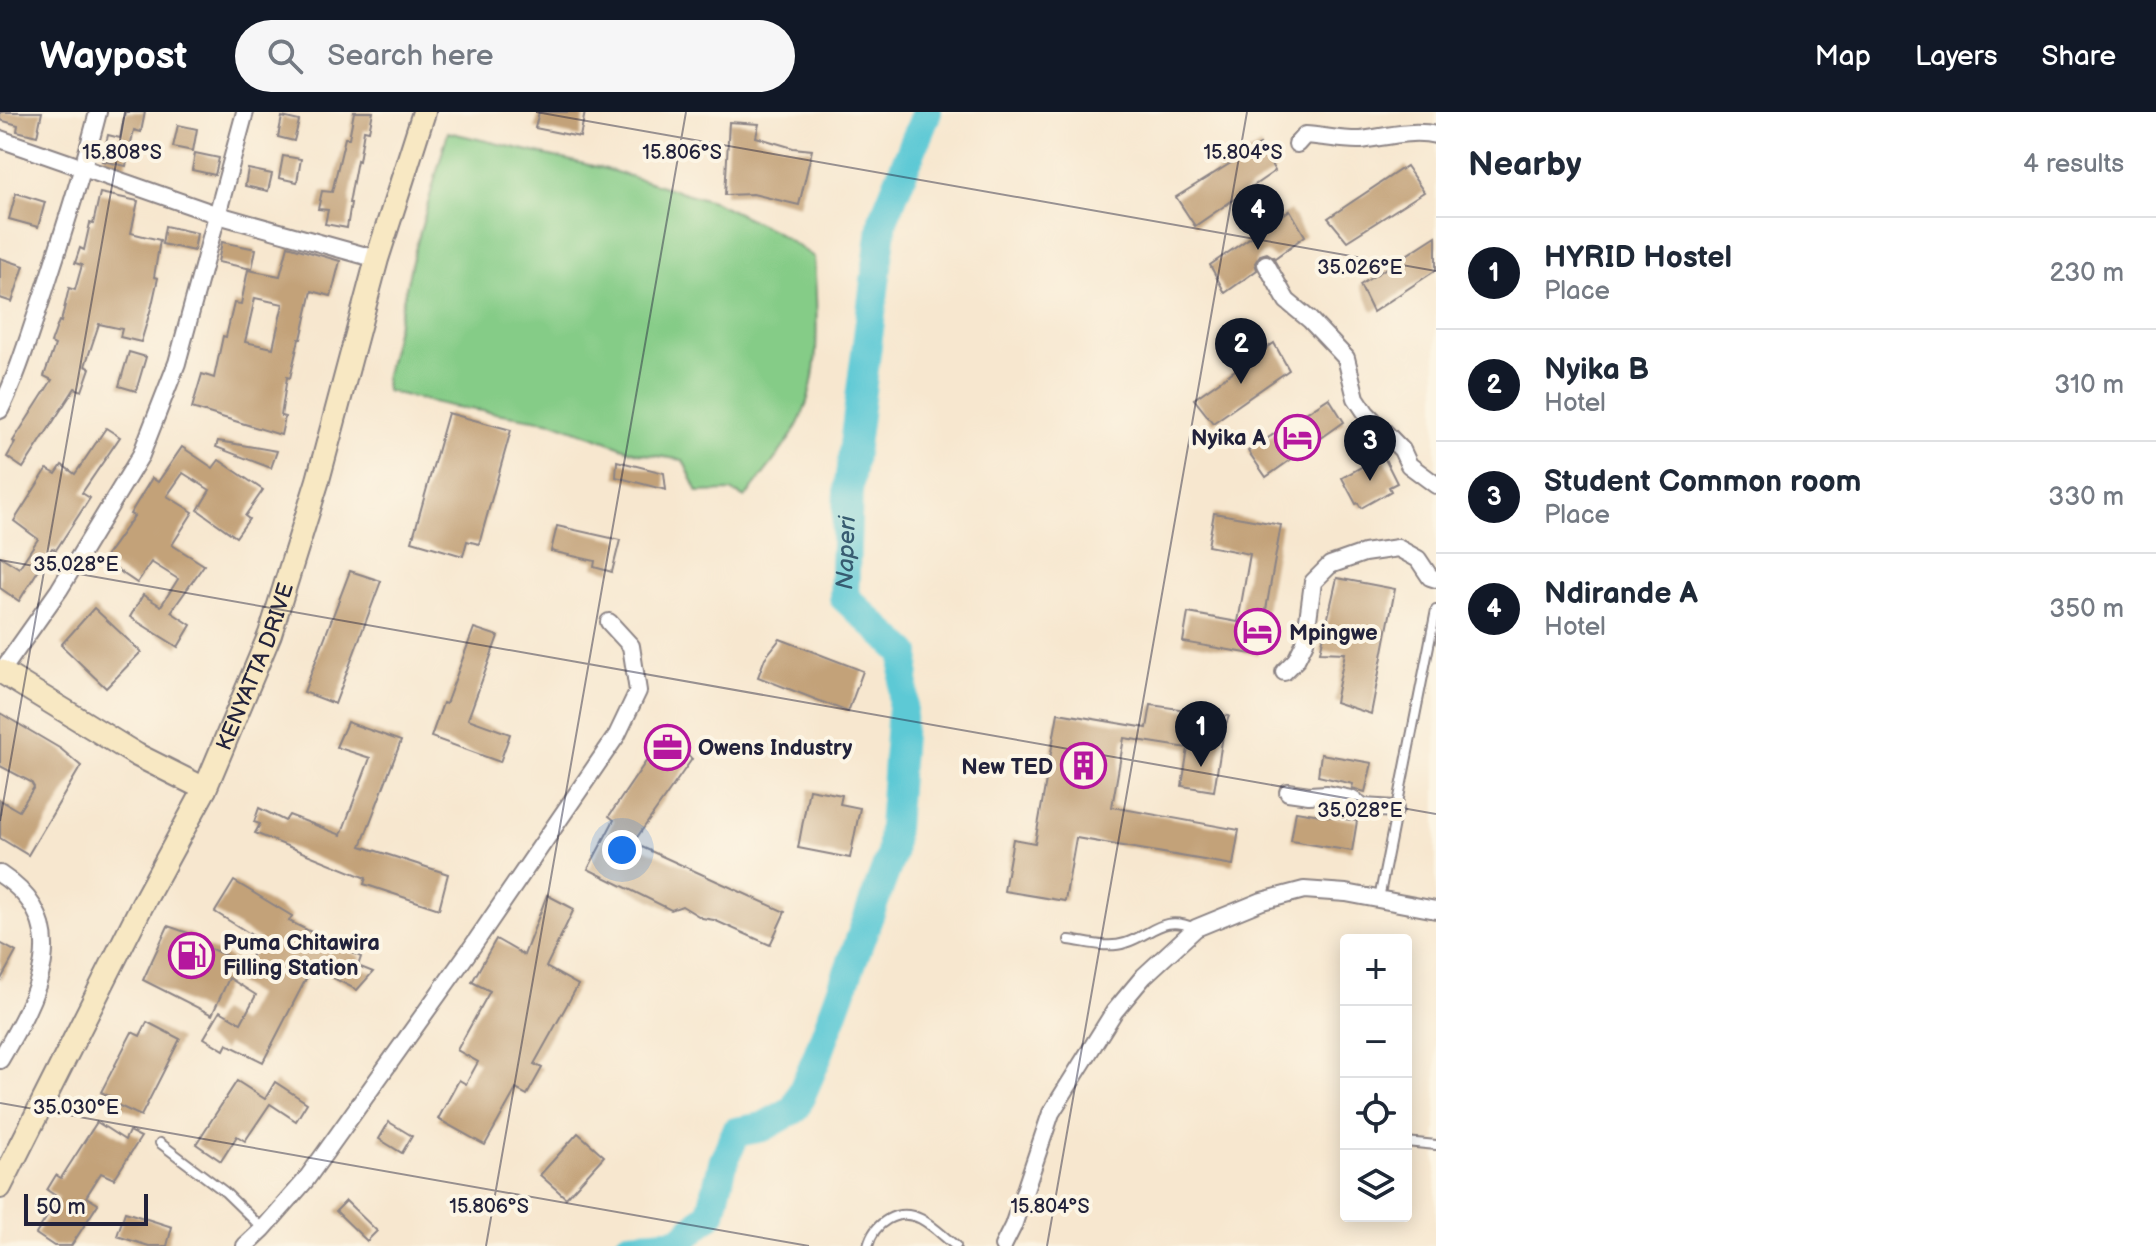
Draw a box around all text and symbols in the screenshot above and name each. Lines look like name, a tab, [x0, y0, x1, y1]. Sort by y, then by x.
search box	[235, 20, 795, 92]
text: Waypost	[40, 34, 187, 79]
icon: search	[263, 34, 307, 78]
text: Search here	[327, 38, 493, 74]
text: Map	[1815, 40, 1871, 73]
text: Layers	[1915, 40, 1998, 73]
text: Share	[2042, 40, 2116, 73]
text: 15.808°S	[82, 141, 162, 165]
text: 15.806°S	[642, 141, 722, 165]
text: 15.804°S	[1203, 141, 1283, 165]
text: Nearby	[1468, 144, 1582, 185]
text: 4 results	[2023, 149, 2124, 180]
pin: 4	[1232, 184, 1284, 250]
text: HYRID Hostel	[1544, 240, 1732, 276]
text: 35.026°E	[1317, 256, 1403, 280]
text: 1	[1489, 258, 1499, 289]
text: 230 m	[2049, 258, 2124, 289]
text: Place	[1544, 276, 1610, 307]
pin: 2	[1215, 318, 1267, 384]
text: Nyika B	[1544, 352, 1649, 388]
text: 2	[1486, 370, 1502, 401]
text: 310 m	[2054, 370, 2124, 401]
text: Hotel	[1544, 388, 1606, 419]
hotel icon: Nyika A	[1273, 413, 1321, 461]
pin: 3	[1344, 415, 1396, 481]
place label: Nyika A	[1191, 425, 1267, 452]
text: Student Common room	[1544, 464, 1861, 500]
text: 3	[1486, 482, 1502, 513]
text: 330 m	[2048, 482, 2124, 513]
text: Place	[1544, 500, 1610, 531]
water label: Naperi	[830, 514, 862, 590]
text: 35.028°E	[33, 553, 119, 577]
text: Ndirande A	[1544, 576, 1698, 612]
street label: KENYATTA DRIVE	[211, 580, 300, 755]
text: 4	[1486, 594, 1502, 625]
text: 350 m	[2049, 594, 2124, 625]
hotel icon: Mpingwe	[1234, 608, 1282, 656]
text: Hotel	[1544, 612, 1606, 643]
place label: Mpingwe	[1289, 620, 1378, 647]
pin: 1	[1175, 701, 1227, 767]
office icon: Owens Industry	[643, 723, 691, 771]
place label: Owens Industry	[698, 735, 852, 762]
building icon: New TED	[1060, 742, 1108, 790]
place label: New TED	[961, 754, 1053, 781]
text: 35.028°E	[1317, 799, 1403, 823]
your location	[602, 830, 642, 870]
place label: Puma Chitawira Filling Station	[223, 930, 380, 982]
fuel station icon: Puma Chitawira Filling Station	[168, 931, 216, 979]
map controls	[1340, 934, 1412, 1222]
button: +	[1340, 934, 1412, 1006]
button: −	[1340, 1006, 1412, 1078]
button: locate	[1340, 1078, 1412, 1150]
text: 35.030°E	[33, 1096, 119, 1120]
button: layers	[1340, 1150, 1412, 1222]
scale bar	[24, 1190, 148, 1226]
text: 50 m	[36, 1194, 86, 1221]
text: 15.806°S	[449, 1195, 529, 1219]
text: 15.804°S	[1010, 1195, 1090, 1219]

